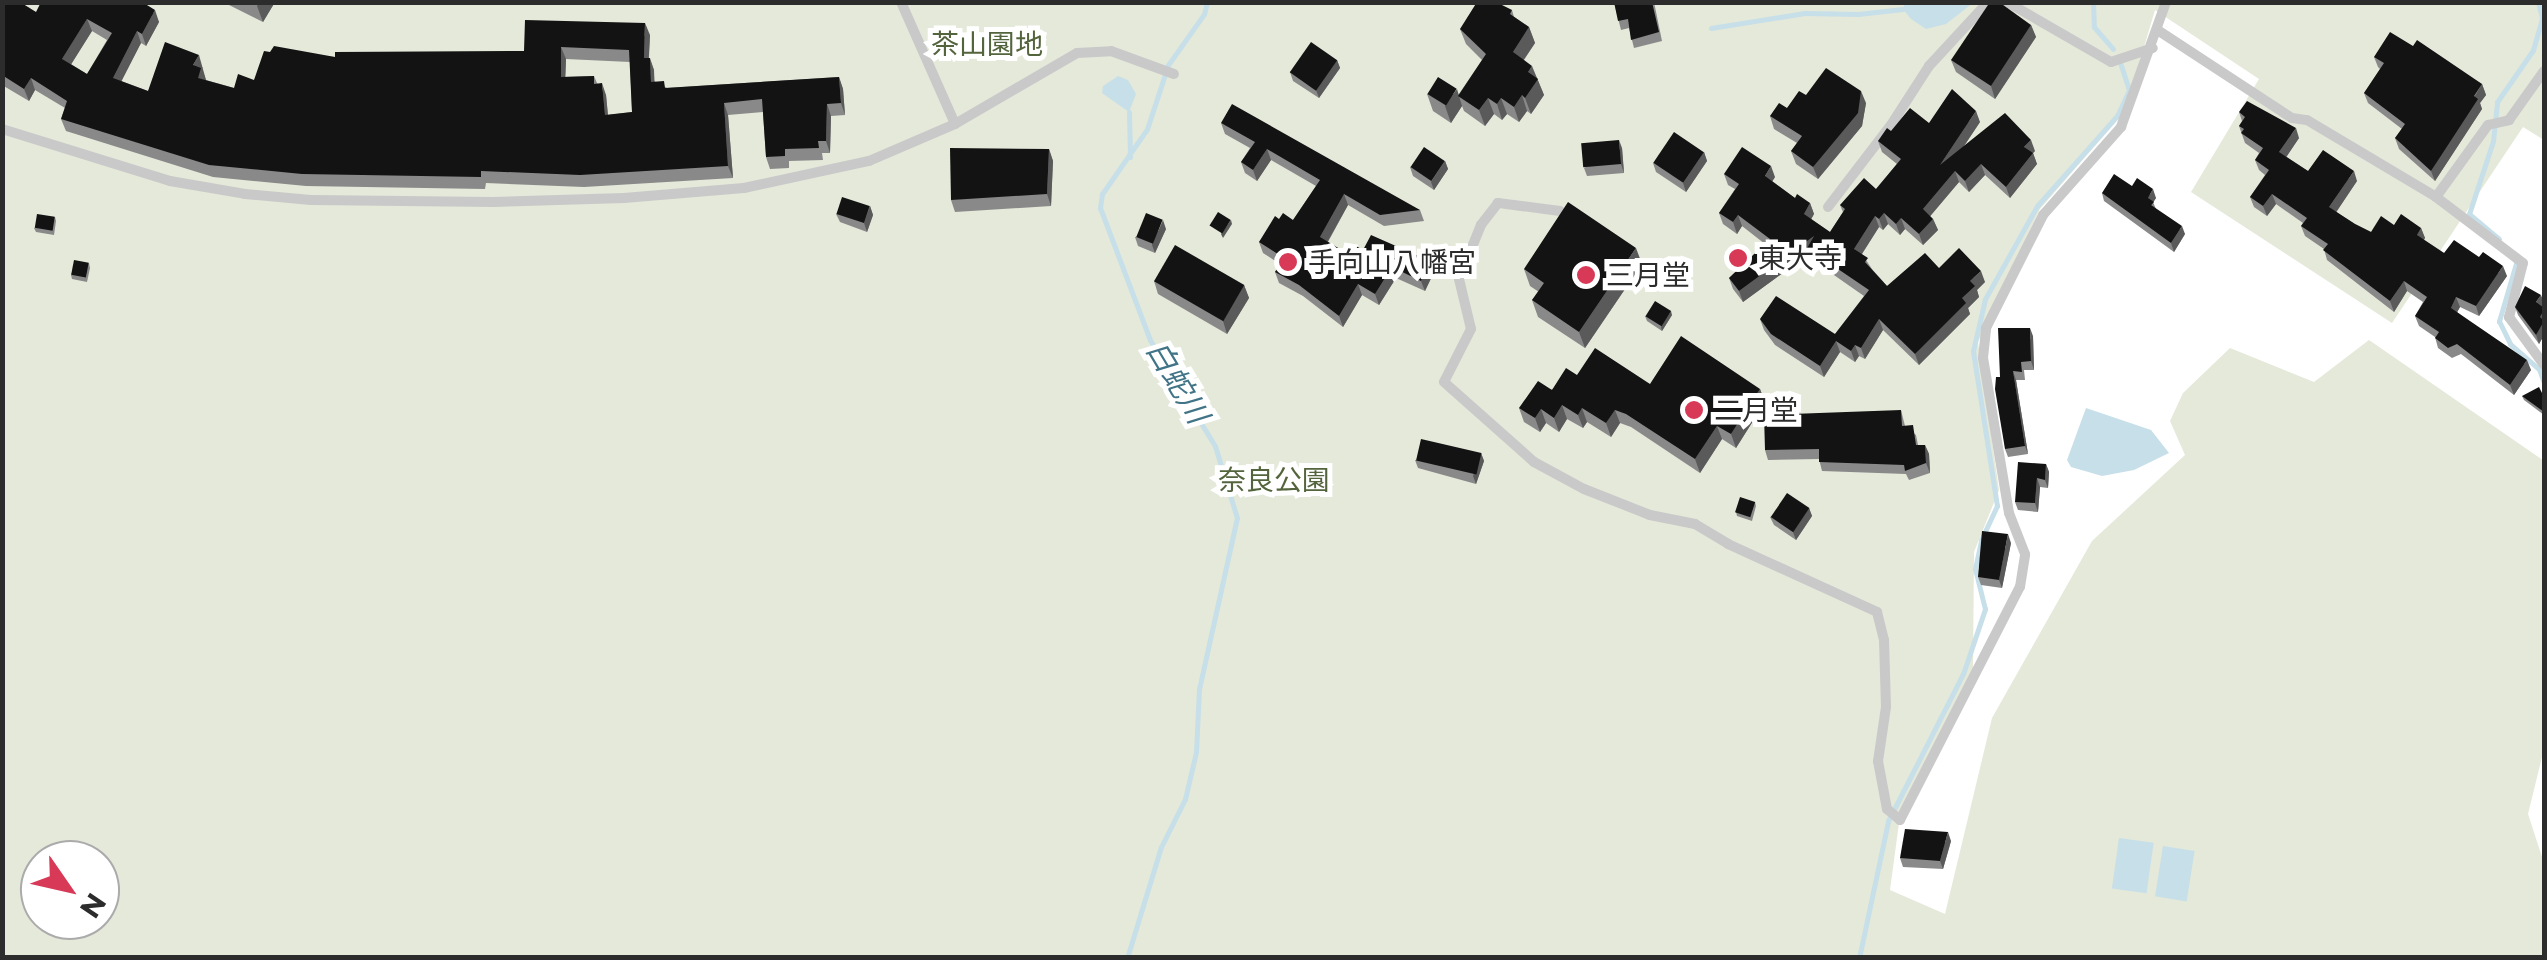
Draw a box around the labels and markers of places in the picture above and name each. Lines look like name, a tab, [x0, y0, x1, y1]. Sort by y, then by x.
place label: 東大寺	[1758, 241, 1842, 275]
place label: 手向山八幡宮	[1308, 245, 1476, 279]
marker: 東大寺	[1727, 247, 1749, 269]
marker: 手向山八幡宮	[1277, 251, 1299, 273]
place label: 三月堂	[1606, 258, 1690, 292]
marker: 三月堂	[1575, 264, 1597, 286]
place label: 二月堂	[1714, 393, 1798, 427]
marker: 二月堂	[1683, 399, 1705, 421]

